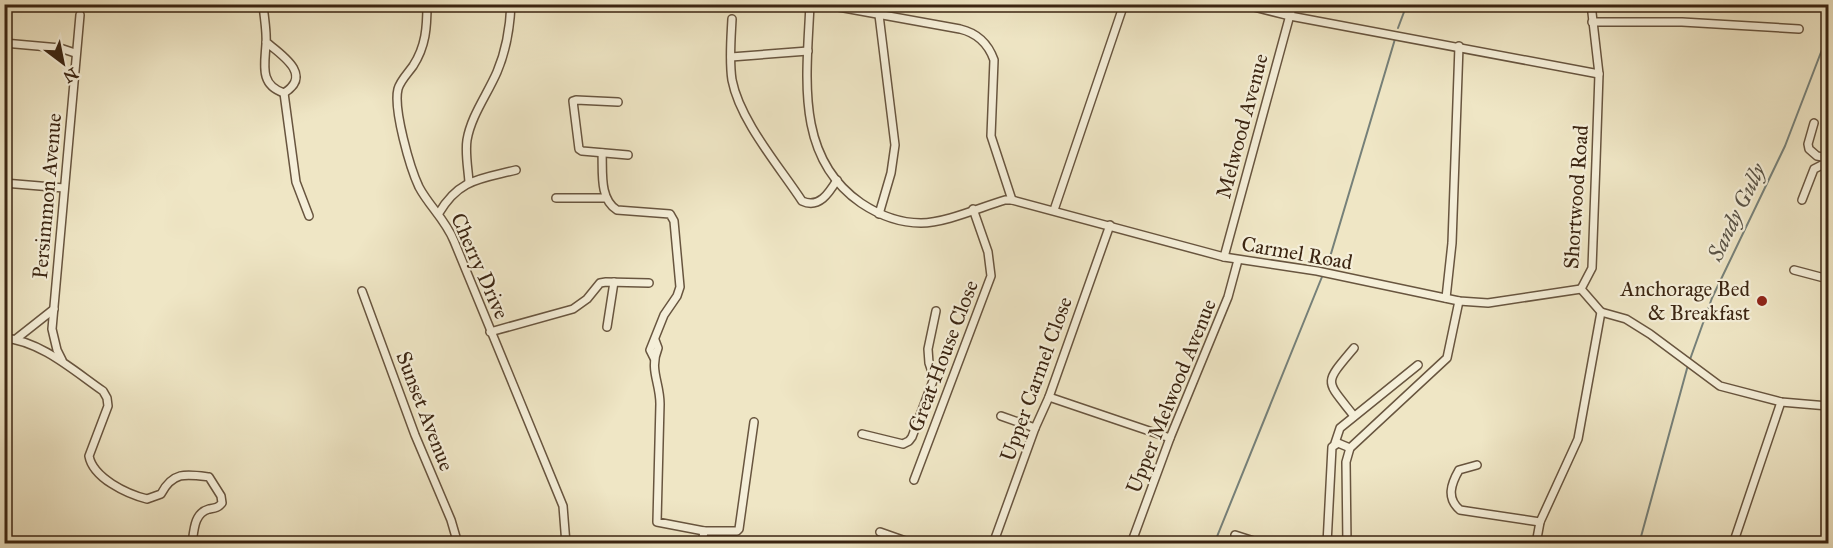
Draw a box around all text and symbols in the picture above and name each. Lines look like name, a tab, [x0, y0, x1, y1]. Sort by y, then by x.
north arrow	[33, 33, 93, 93]
street label: Melwood Avenue	[1210, 50, 1274, 201]
text: N	[60, 64, 81, 87]
street label: Persimmon Avenue	[27, 112, 67, 280]
street label: Shortwood Road	[1558, 124, 1594, 270]
water label: Sandy Gully	[1701, 158, 1772, 266]
street label: Cherry Drive	[445, 209, 515, 323]
street label: Carmel Road	[1239, 230, 1355, 276]
street label: Great House Close	[902, 276, 984, 436]
place label: Anchorage Bed & Breakfast	[1619, 276, 1751, 326]
street label: Upper Carmel Close	[994, 293, 1078, 465]
marker: Anchorage Bed & Breakfast	[1755, 294, 1769, 308]
street label: Upper Melwood Avenue	[1120, 295, 1222, 497]
street label: Sunset Avenue	[390, 348, 460, 475]

